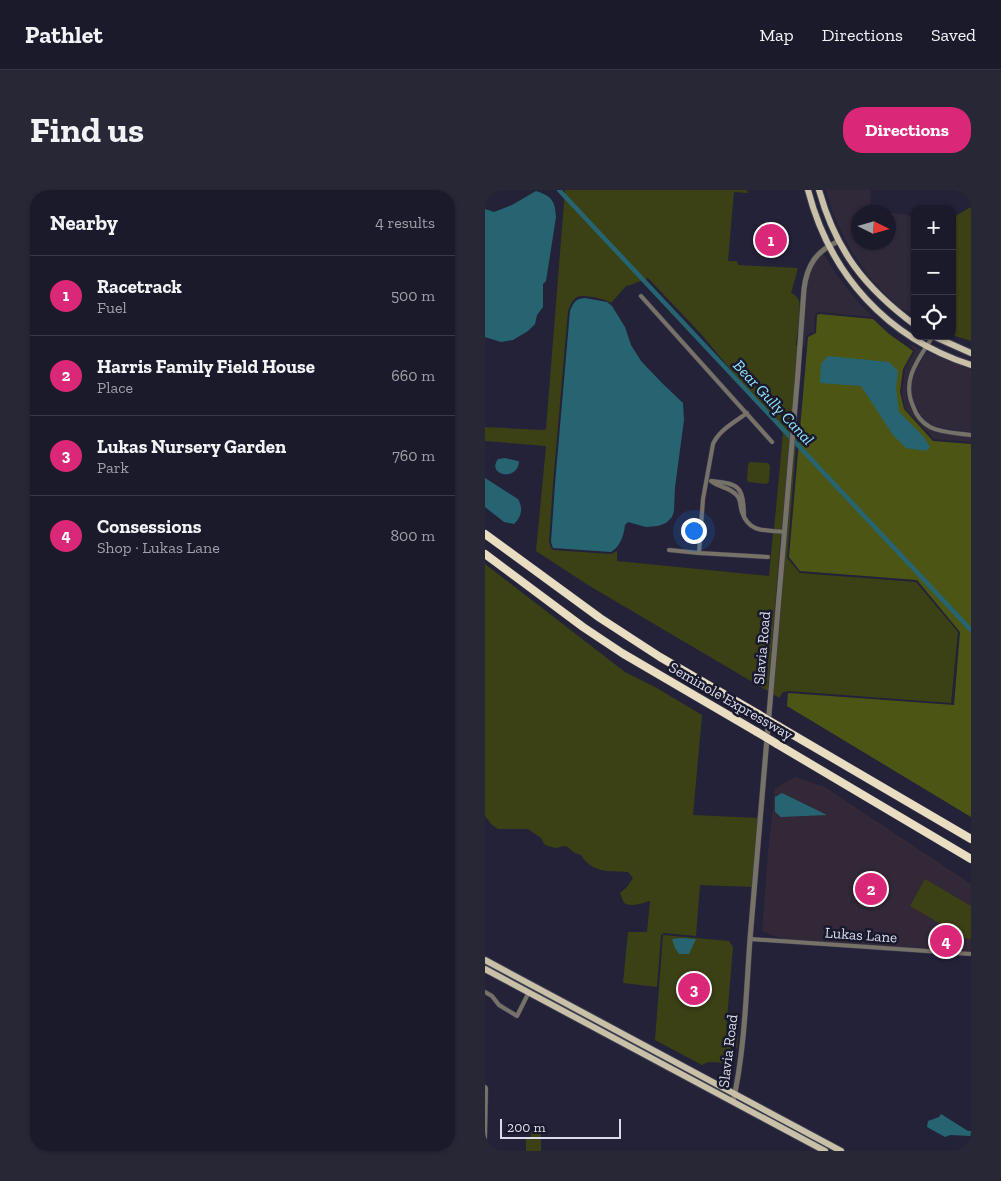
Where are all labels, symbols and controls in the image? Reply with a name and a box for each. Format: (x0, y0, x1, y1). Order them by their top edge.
text: Pathlet (25, 20, 103, 49)
text: Map (759, 24, 794, 46)
text: Directions (822, 24, 903, 46)
text: Saved (931, 24, 976, 46)
button: Directions (843, 107, 971, 153)
text: Find us (30, 109, 144, 151)
north arrow (851, 205, 896, 250)
map controls (911, 205, 956, 340)
button: + (911, 205, 956, 250)
text: Nearby (50, 210, 118, 235)
text: 4 results (375, 213, 435, 232)
pin: 1 (755, 221, 787, 259)
button: − (911, 250, 956, 295)
text: Racetrack (97, 275, 182, 298)
text: 1 (63, 286, 69, 305)
text: 500 m (391, 286, 435, 305)
button: locate (911, 295, 956, 340)
text: Fuel (97, 298, 127, 317)
text: Harris Family Field House (97, 355, 315, 378)
water label: Bear Gully Canal (729, 356, 818, 449)
text: 2 (62, 366, 70, 385)
text: 660 m (391, 366, 435, 385)
text: Place (97, 378, 133, 397)
text: Lukas Nursery Garden (97, 435, 286, 458)
text: 3 (62, 446, 70, 465)
text: 760 m (392, 446, 435, 465)
text: Park (97, 458, 129, 477)
text: Consessions (97, 515, 201, 538)
your location (681, 518, 707, 544)
text: 4 (61, 526, 71, 545)
text: 800 m (391, 526, 435, 545)
text: Shop · Lukas Lane (97, 538, 220, 557)
street label: Slavia Road (750, 610, 774, 685)
street label: Seminole Expressway (666, 658, 797, 744)
pin: 2 (855, 870, 887, 908)
pin: 4 (930, 922, 962, 960)
street label: Lukas Lane (824, 923, 898, 947)
pin: 3 (678, 970, 710, 1008)
street label: Slavia Road (715, 1013, 742, 1089)
scale bar (500, 1116, 621, 1139)
text: 200 m (507, 1119, 546, 1136)

